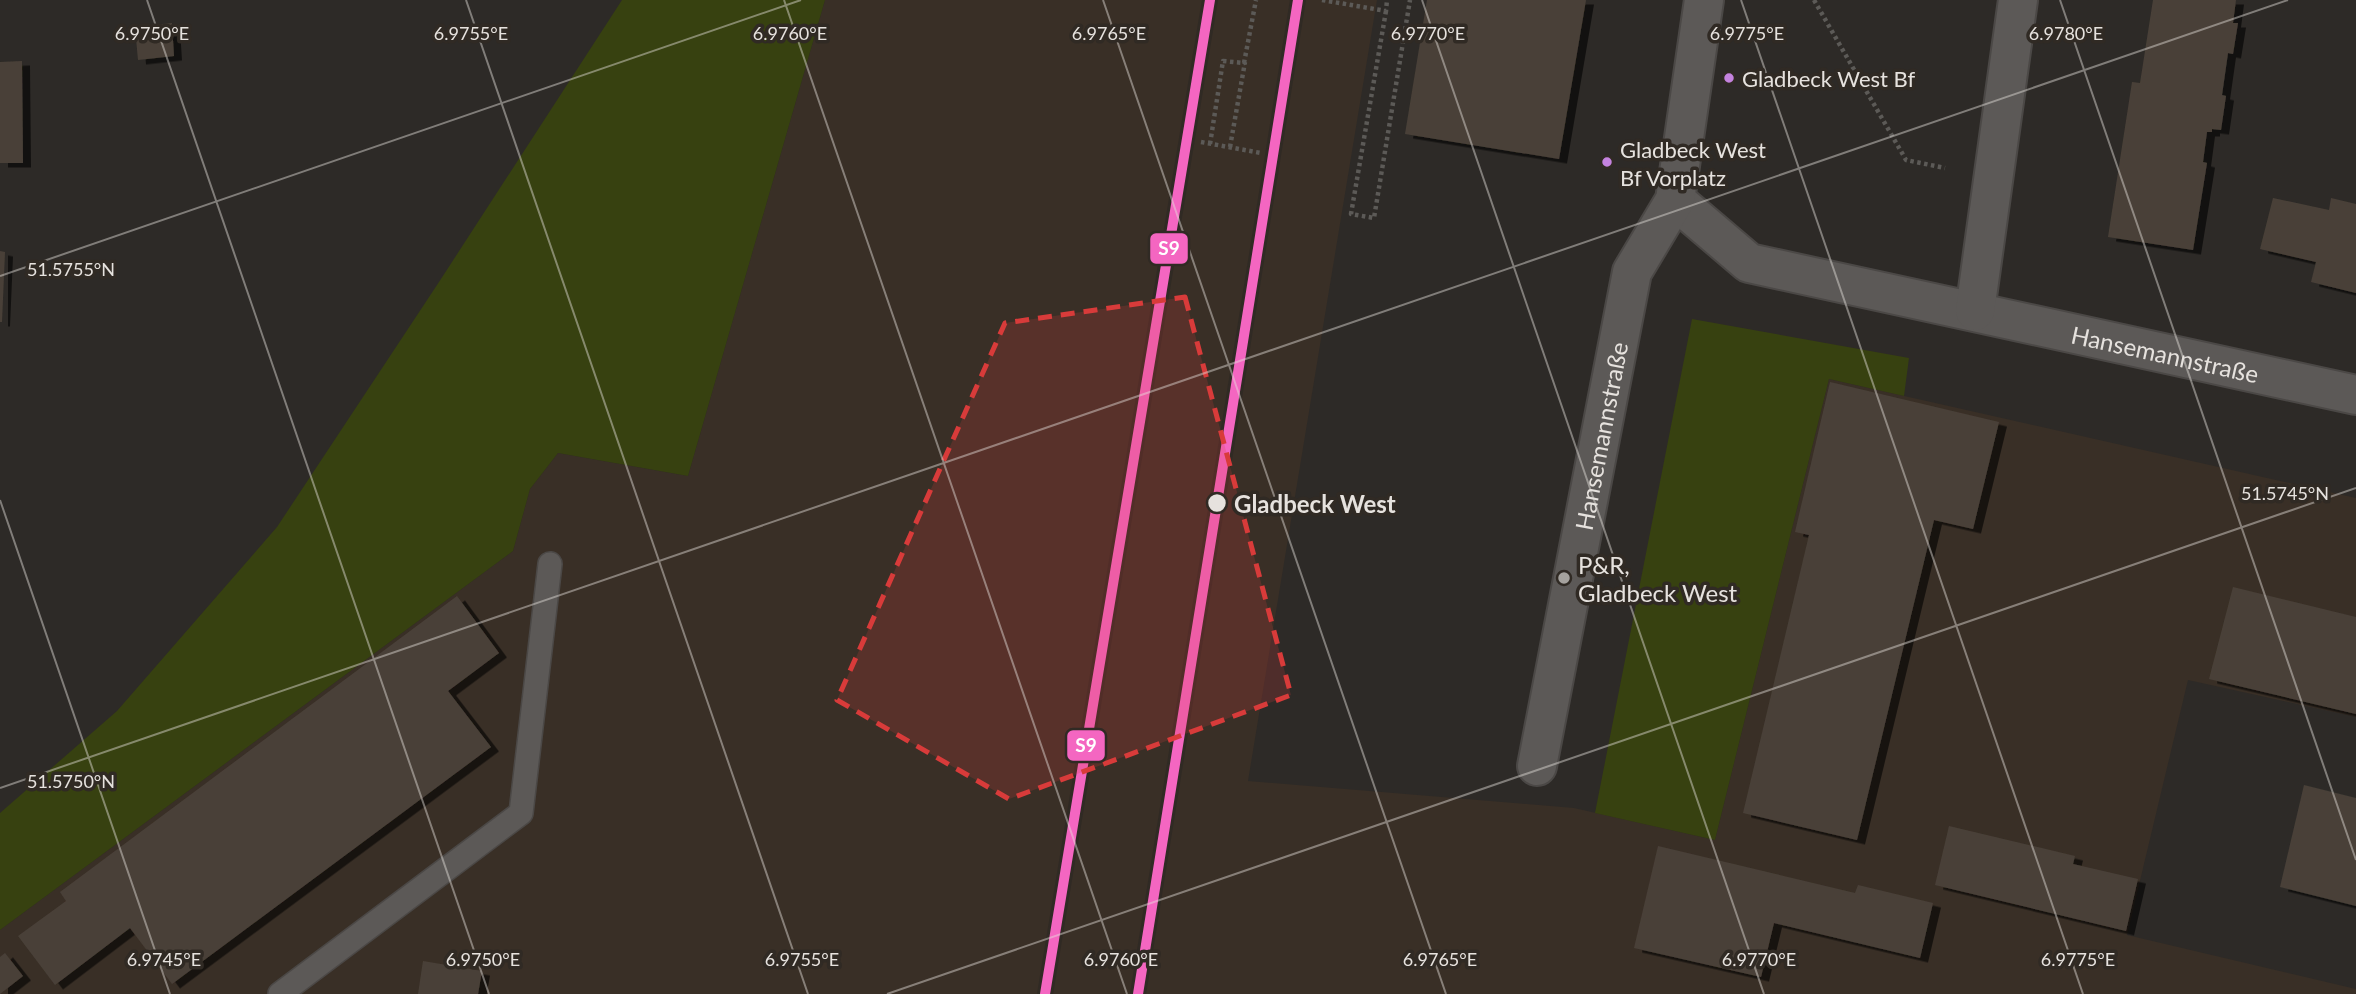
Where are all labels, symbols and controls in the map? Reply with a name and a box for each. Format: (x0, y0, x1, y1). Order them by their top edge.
text: 6.9750°E (115, 22, 189, 44)
text: 6.9755°E (434, 22, 508, 44)
text: 6.9760°E (753, 22, 827, 44)
text: 6.9765°E (1072, 22, 1146, 44)
text: 6.9770°E (1391, 22, 1465, 44)
text: 6.9775°E (1710, 22, 1784, 44)
text: 6.9780°E (2029, 22, 2103, 44)
place label: Gladbeck West Bf (1742, 65, 1915, 92)
marker: Gladbeck West Bf (1722, 71, 1736, 85)
place label: Gladbeck West Bf Vorplatz (1620, 136, 1766, 191)
marker: Gladbeck West Bf Vorplatz (1600, 155, 1614, 169)
line badge: S9 (1149, 232, 1189, 265)
text: S9 (1158, 236, 1180, 259)
text: 51.5755°N (27, 258, 115, 280)
street label: Hansemannstraße (2069, 319, 2261, 388)
street label: Hansemannstraße (1568, 340, 1633, 533)
text: 51.5745°N (2241, 482, 2329, 504)
place label: Gladbeck West (1234, 489, 1396, 518)
marker: Gladbeck West (1206, 492, 1228, 514)
place label: P&R, Gladbeck West (1578, 550, 1738, 607)
marker: P&R, Gladbeck West (1556, 570, 1572, 586)
line badge: S9 (1066, 729, 1106, 762)
text: S9 (1075, 733, 1097, 756)
text: 51.5750°N (27, 770, 115, 792)
text: 6.9745°E (127, 948, 201, 970)
text: 6.9750°E (446, 948, 520, 970)
text: 6.9755°E (765, 948, 839, 970)
text: 6.9760°E (1084, 948, 1158, 970)
text: 6.9765°E (1403, 948, 1477, 970)
text: 6.9770°E (1722, 948, 1796, 970)
text: 6.9775°E (2041, 948, 2115, 970)

